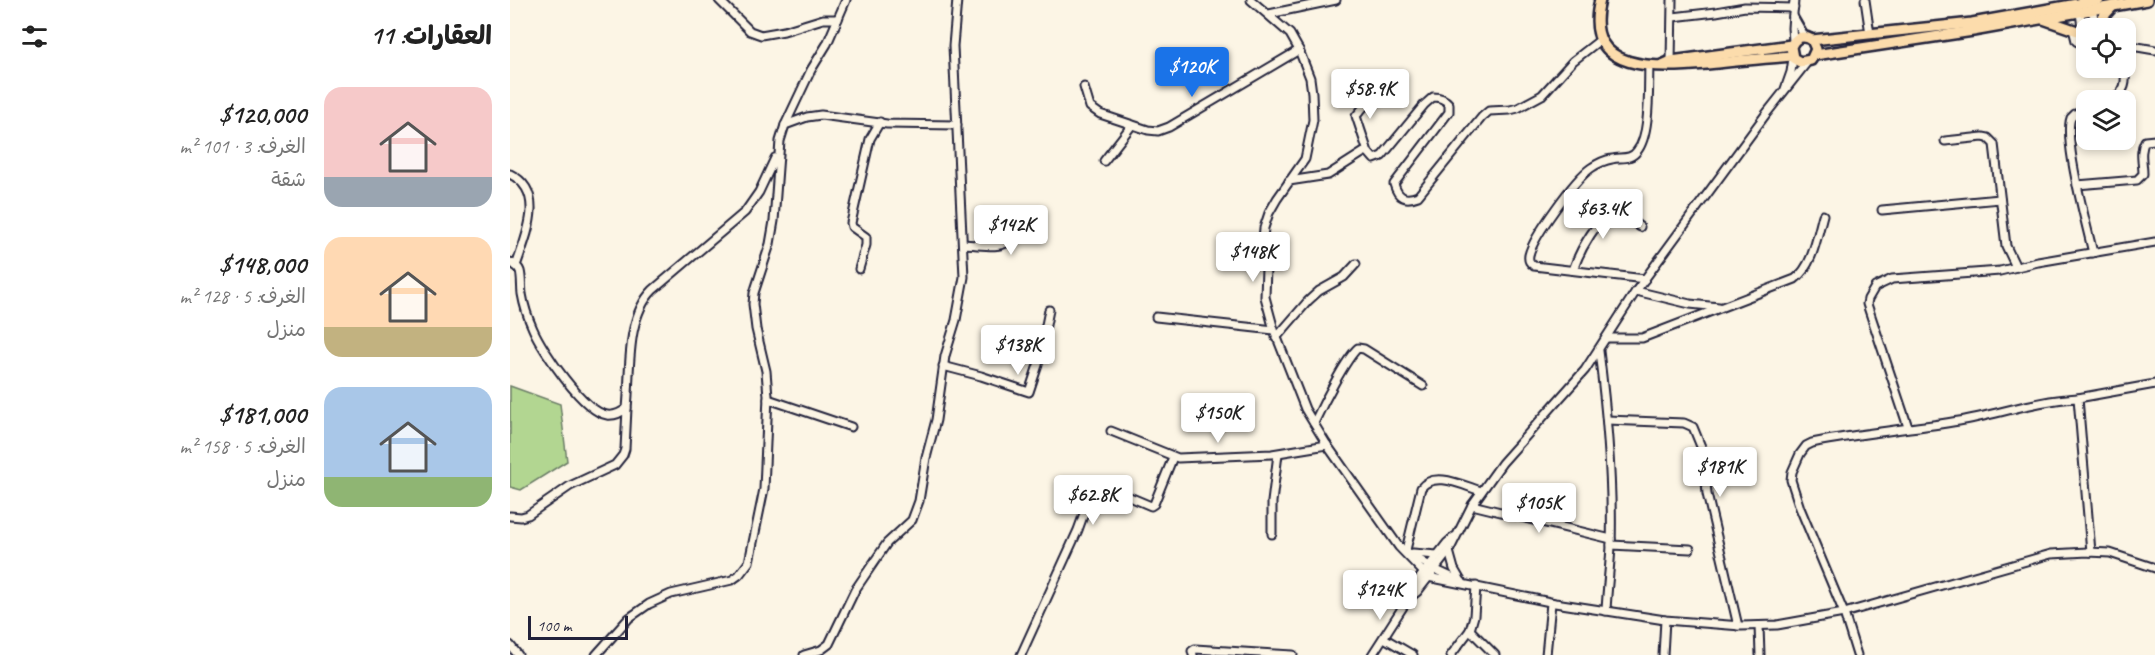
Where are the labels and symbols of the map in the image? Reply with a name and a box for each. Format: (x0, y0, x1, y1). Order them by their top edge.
pin: $120K (1150, 47, 1234, 98)
pin: $58.9K (1321, 69, 1419, 120)
pin: $63.4K (1554, 189, 1652, 240)
pin: $142K (969, 205, 1053, 256)
pin: $148K (1211, 232, 1295, 283)
pin: $138K (976, 325, 1060, 376)
pin: $150K (1176, 393, 1260, 444)
pin: $181K (1678, 447, 1762, 498)
pin: $62.8K (1044, 475, 1142, 526)
pin: $105K (1497, 483, 1581, 534)
pin: $124K (1338, 570, 1422, 621)
scale bar (528, 613, 628, 640)

